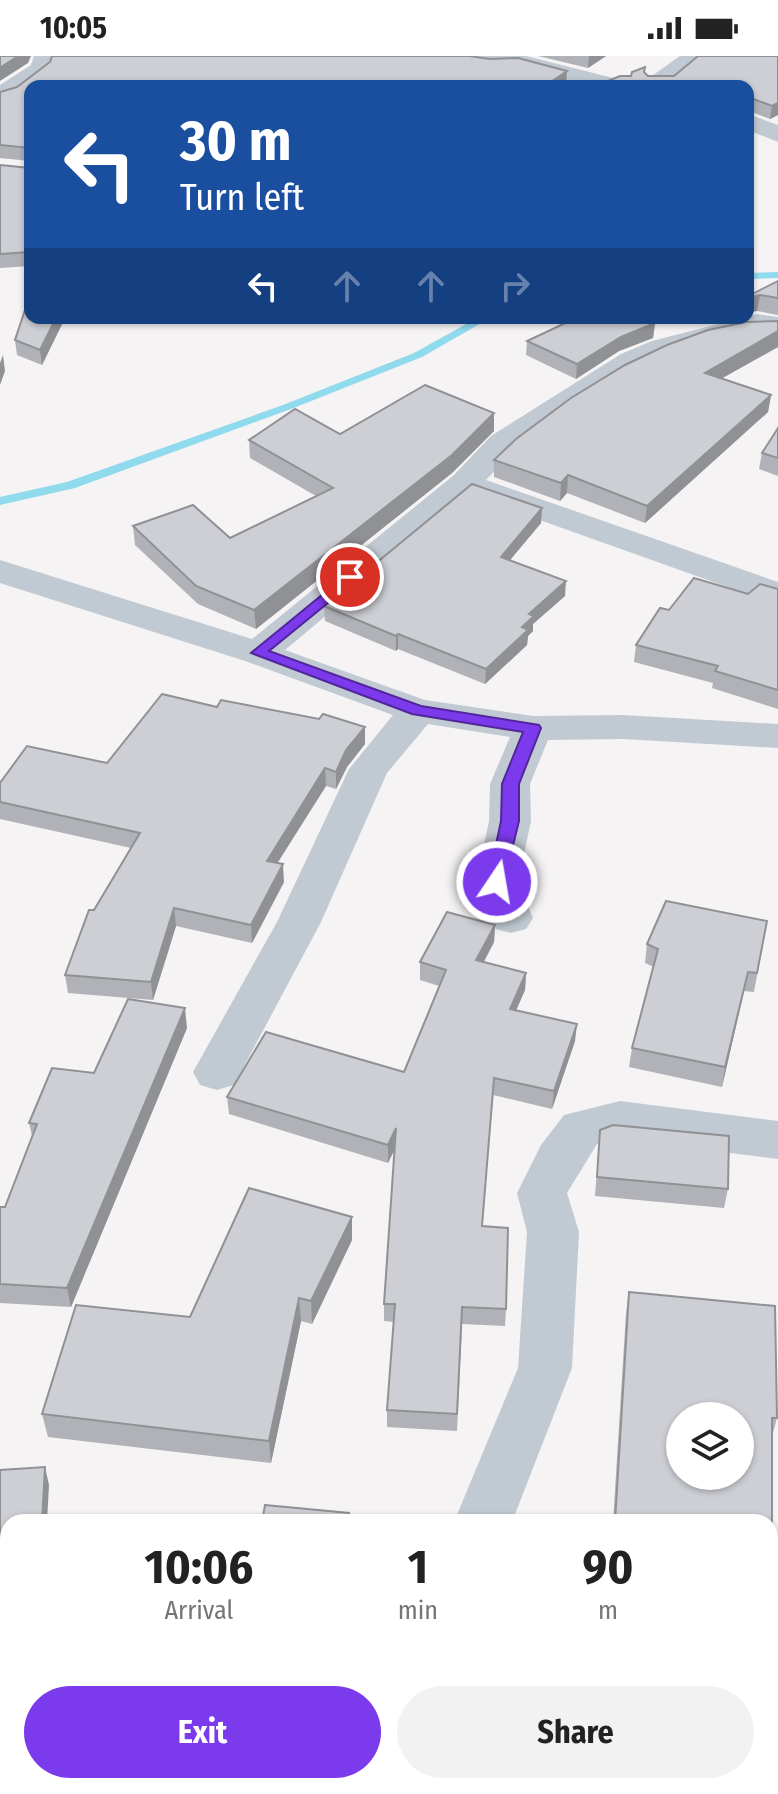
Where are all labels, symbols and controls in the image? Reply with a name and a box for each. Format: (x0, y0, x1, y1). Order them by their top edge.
text: 10:05 (40, 10, 107, 46)
text: 30 m (180, 108, 291, 175)
icon: left (48, 112, 152, 216)
text: Turn left (180, 176, 304, 220)
icon: left (241, 264, 285, 308)
icon: ahead (325, 264, 369, 308)
icon: ahead (409, 264, 453, 308)
icon: right (493, 264, 537, 308)
pin (316, 543, 384, 611)
icon: arrive (328, 555, 372, 599)
position arrow (455, 840, 539, 924)
map controls (666, 1402, 754, 1490)
button: layers (666, 1402, 754, 1490)
text: 10:06 (144, 1538, 253, 1596)
text: 1 (408, 1538, 428, 1596)
text: 90 (582, 1538, 634, 1596)
text: Arrival (164, 1595, 233, 1626)
text: min (398, 1595, 438, 1626)
text: m (598, 1595, 618, 1626)
button: Exit (24, 1686, 381, 1778)
button: Share (397, 1686, 754, 1778)

